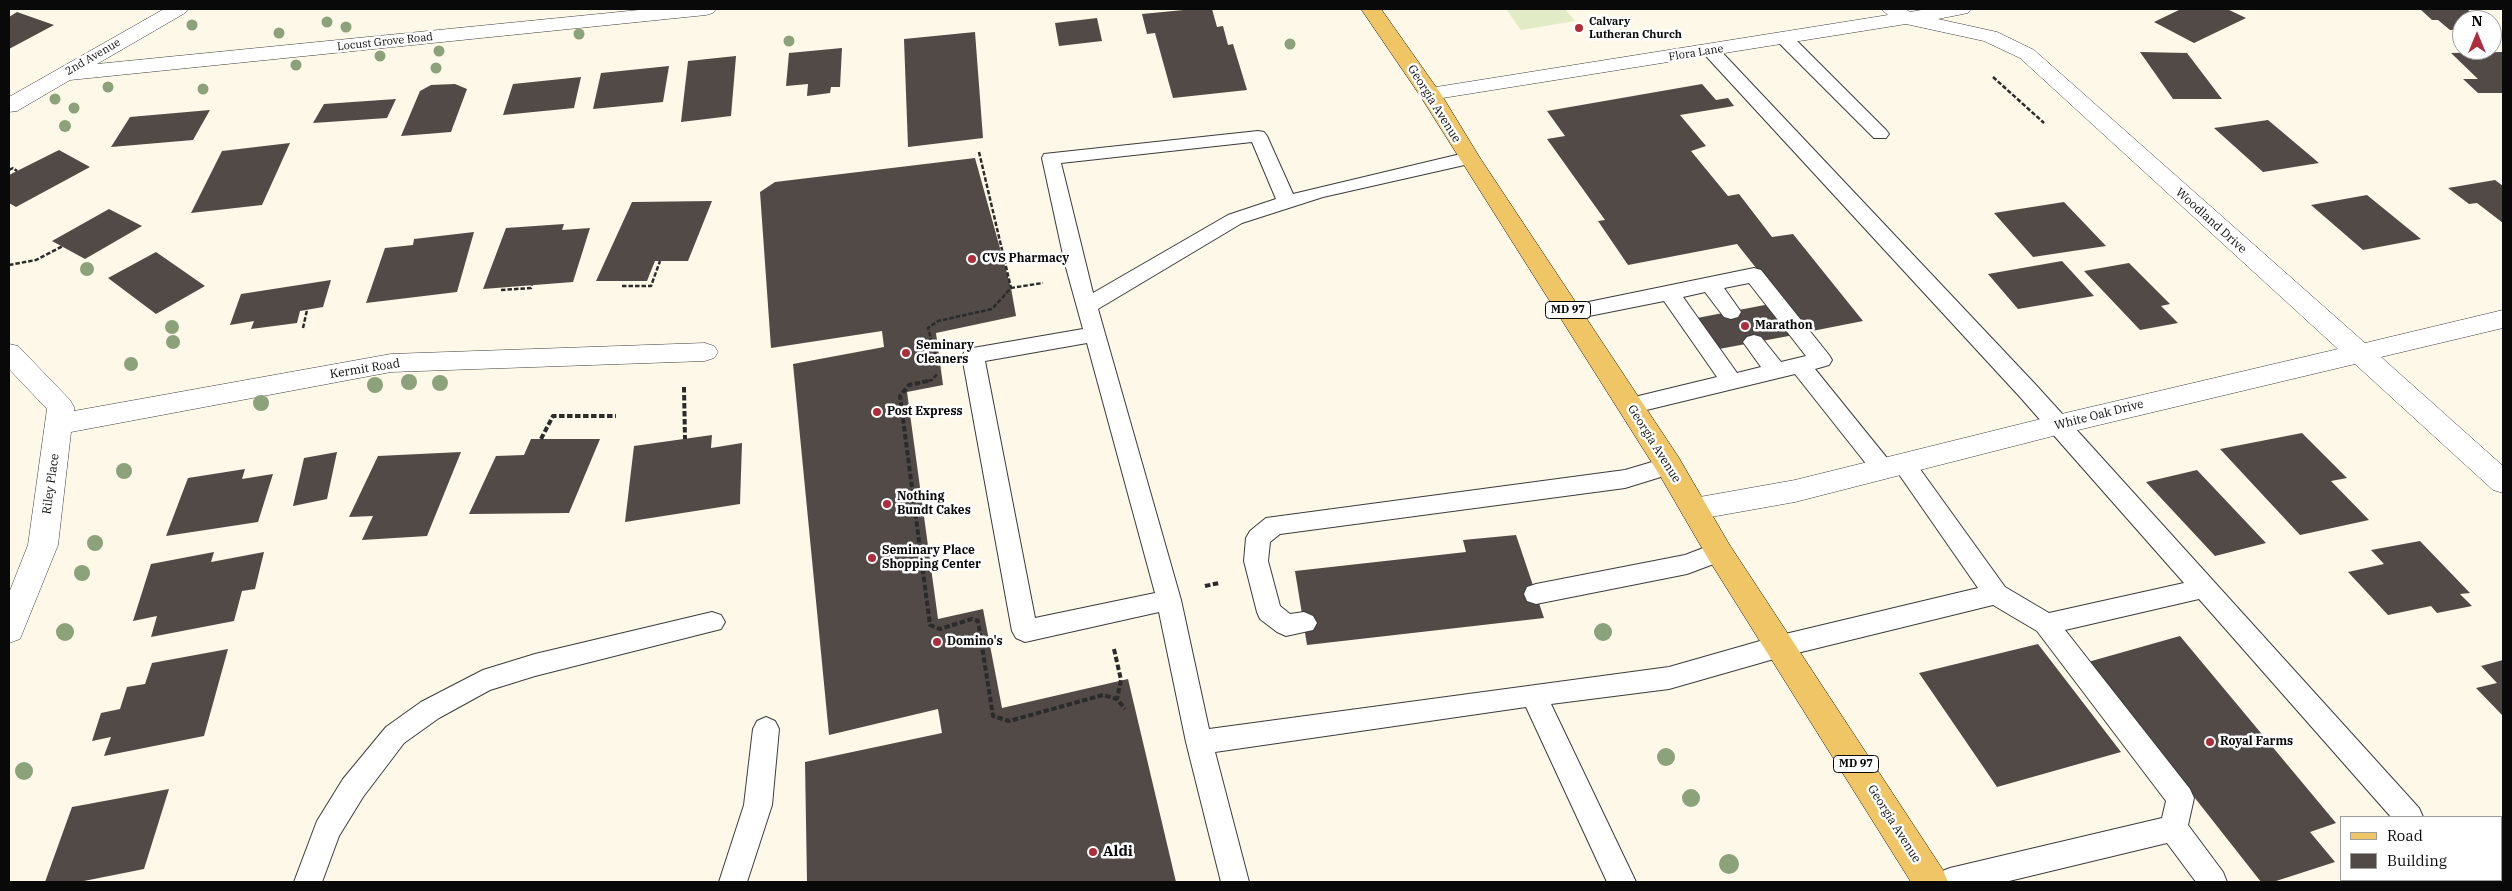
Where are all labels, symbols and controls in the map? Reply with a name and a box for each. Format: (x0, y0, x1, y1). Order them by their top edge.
north arrow (2452, 10, 2502, 60)
text: N (2471, 12, 2483, 30)
place label: Calvary Lutheran Church (1589, 15, 1682, 41)
marker: Calvary Lutheran Church (1573, 22, 1585, 34)
street label: Locust Grove Road (336, 30, 434, 54)
street label: 2nd Avenue (63, 36, 123, 78)
street label: Flora Lane (1668, 42, 1724, 64)
street label: Georgia Avenue (1404, 62, 1464, 146)
street label: Woodland Drive (2173, 185, 2249, 257)
place label: CVS Pharmacy (982, 252, 1069, 266)
marker: CVS Pharmacy (966, 253, 978, 265)
road number: MD 97 (1546, 302, 1590, 318)
place label: Marathon (1755, 319, 1813, 333)
marker: Marathon (1739, 320, 1751, 332)
place label: Seminary Cleaners (916, 339, 974, 367)
marker: Seminary Cleaners (900, 347, 912, 359)
street label: Kermit Road (329, 356, 401, 382)
street label: White Oak Drive (2053, 397, 2145, 433)
street label: Georgia Avenue (1624, 402, 1684, 486)
place label: Post Express (887, 405, 963, 419)
marker: Post Express (871, 406, 883, 418)
street label: Riley Place (40, 453, 62, 515)
place label: Nothing Bundt Cakes (897, 490, 971, 518)
marker: Nothing Bundt Cakes (881, 498, 893, 510)
place label: Seminary Place Shopping Center (882, 544, 981, 572)
marker: Seminary Place Shopping Center (866, 552, 878, 564)
place label: Domino's (947, 635, 1003, 649)
marker: Domino's (931, 636, 943, 648)
place label: Royal Farms (2220, 735, 2293, 749)
marker: Royal Farms (2204, 736, 2216, 748)
road number: MD 97 (1834, 756, 1878, 772)
street label: Georgia Avenue (1864, 782, 1924, 866)
legend (2340, 816, 2502, 881)
text: Road (2387, 826, 2423, 845)
place label: Aldi (1103, 843, 1133, 861)
marker: Aldi (1087, 846, 1099, 858)
text: Building (2387, 851, 2447, 870)

